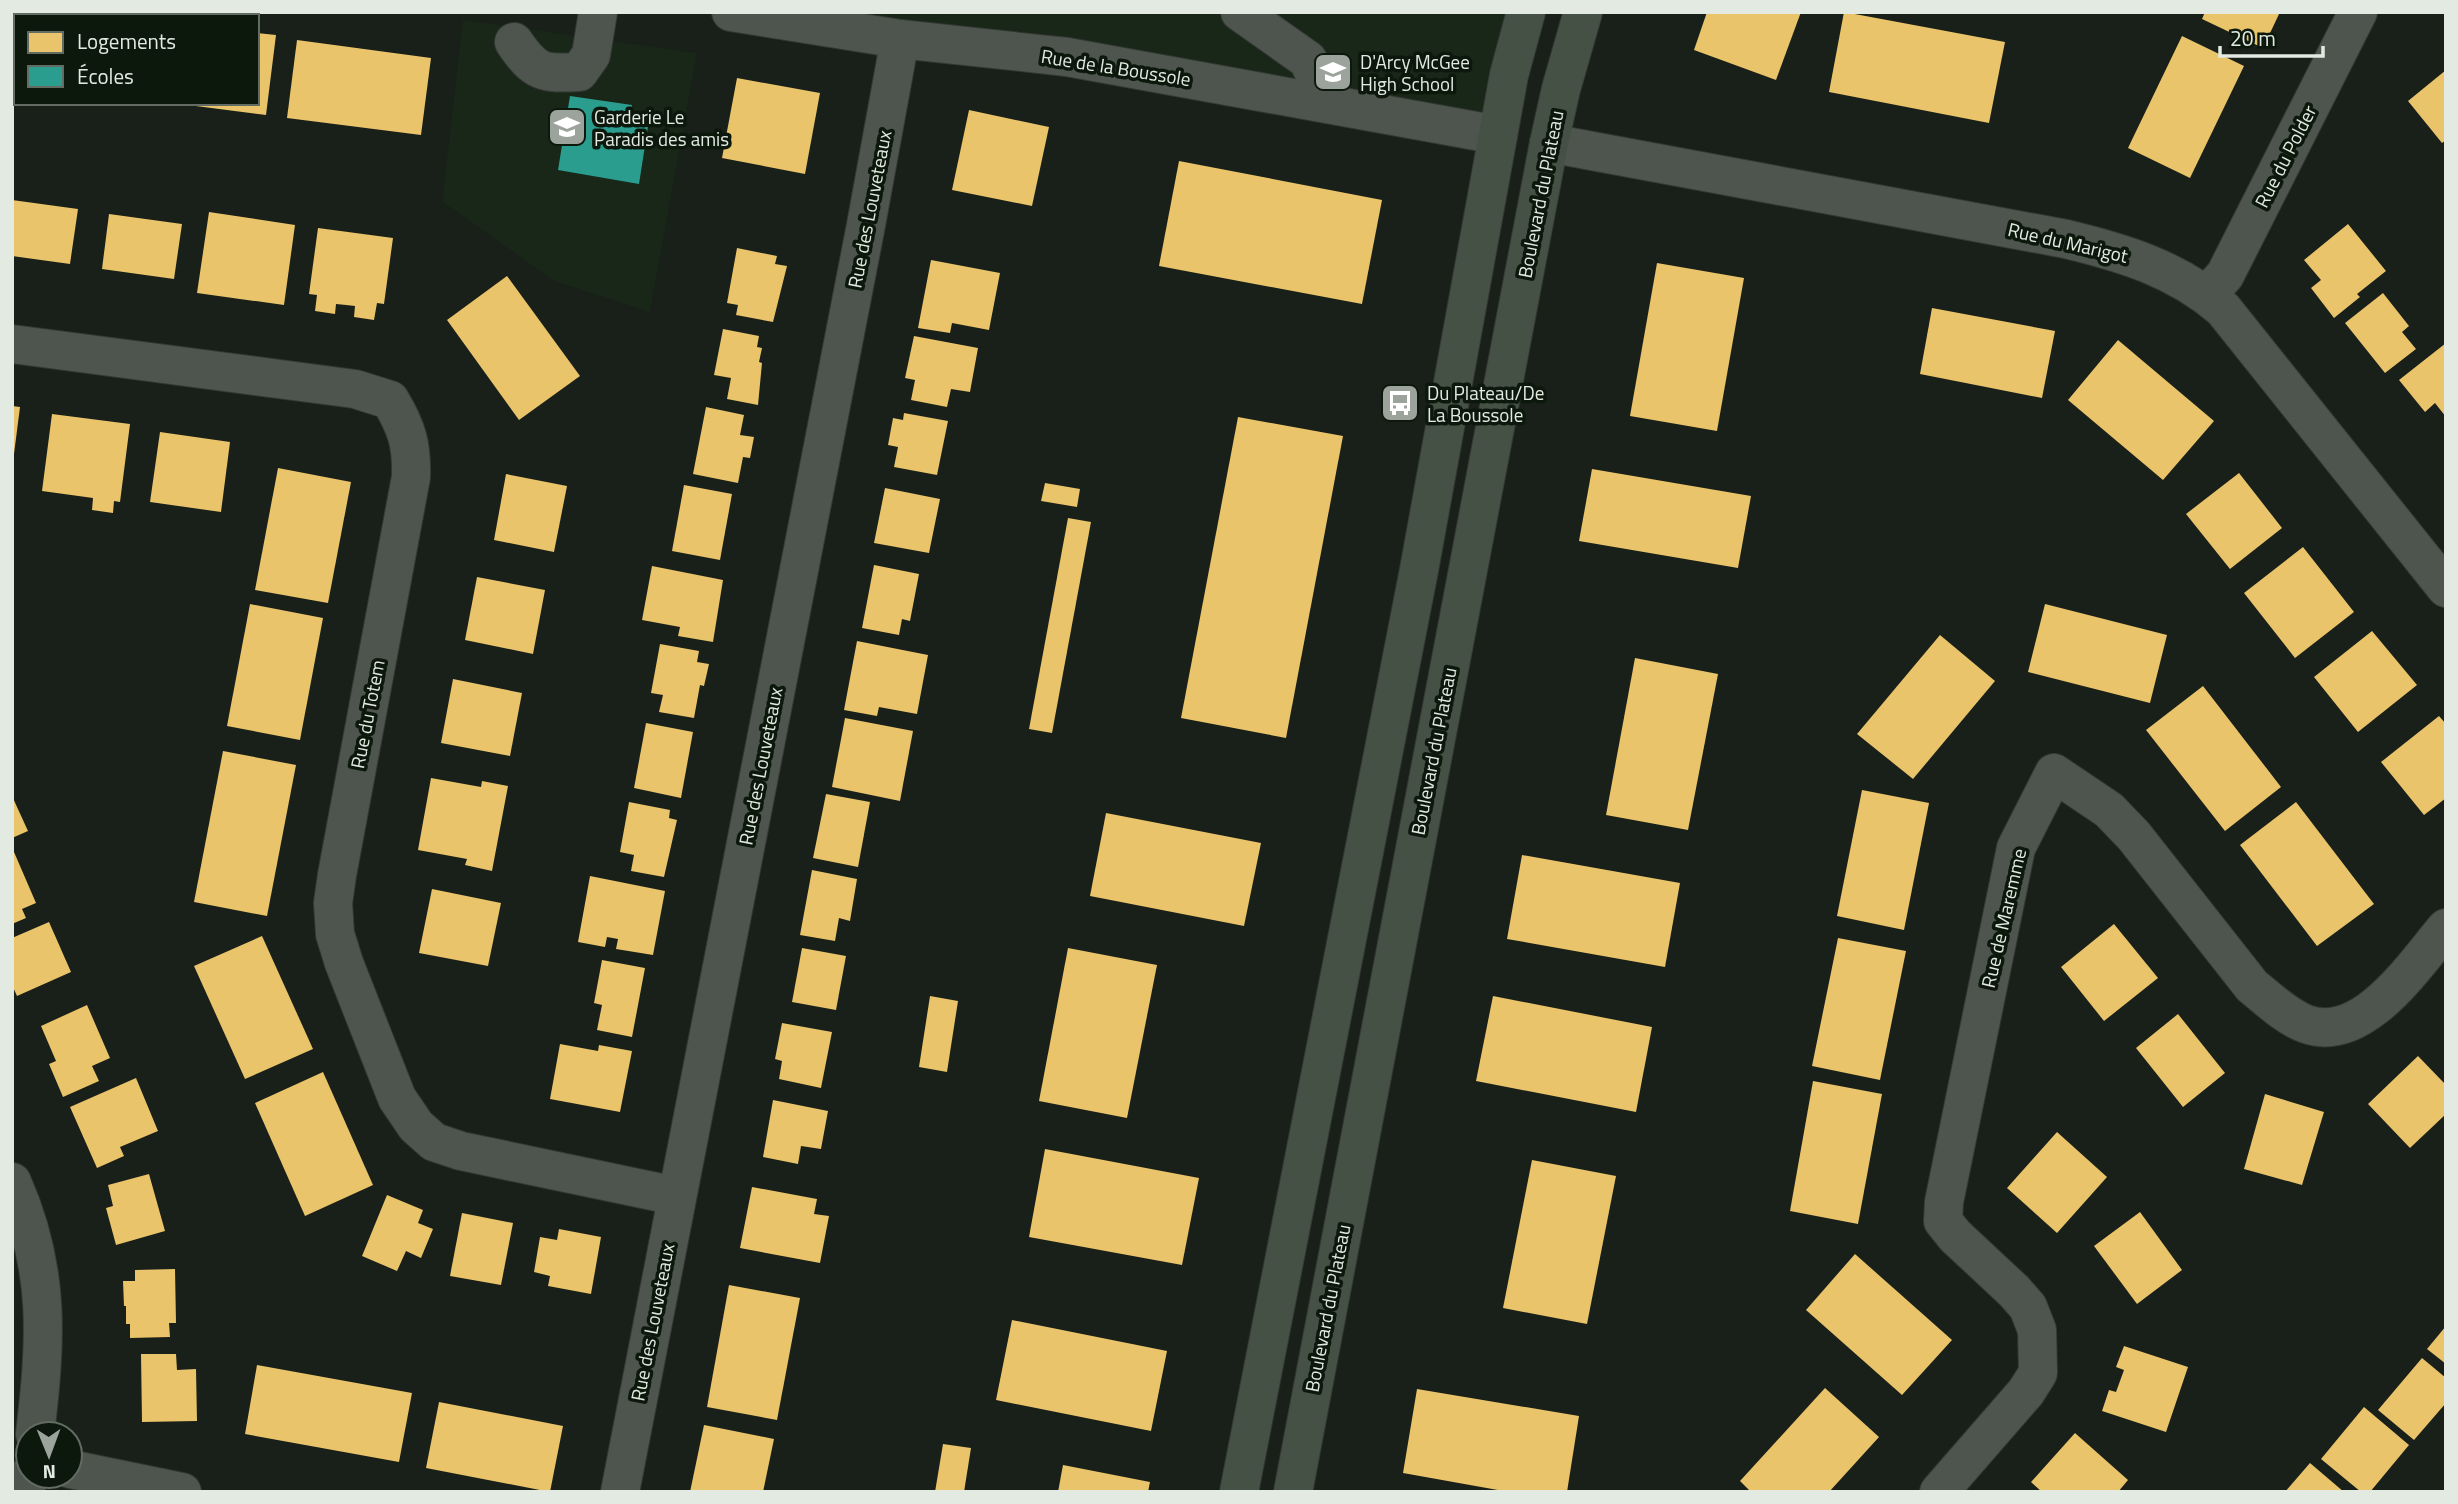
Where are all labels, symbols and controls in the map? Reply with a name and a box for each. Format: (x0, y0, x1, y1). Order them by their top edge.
legend (14, 14, 259, 105)
scale bar (2220, 14, 2323, 58)
text: 20 m (2230, 22, 2276, 54)
text: Logements (77, 25, 176, 57)
street label: Rue de la Boussole (1039, 41, 1193, 93)
place label: D'Arcy McGee High School (1360, 47, 1470, 98)
school or university icon: D'Arcy McGee High School (1312, 51, 1354, 93)
text: Écoles (77, 60, 134, 92)
street label: Rue du Polder (2247, 99, 2323, 212)
place label: Garderie Le Paradis des amis (594, 102, 729, 153)
school or university icon: Garderie Le Paradis des amis (546, 106, 588, 148)
street label: Boulevard du Plateau (1510, 108, 1570, 280)
street label: Rue des Louveteaux (839, 127, 899, 290)
street label: Rue du Marigot (2005, 214, 2131, 270)
place label: Du Plateau/De La Boussole (1427, 378, 1544, 429)
bus stop icon: Du Plateau/De La Boussole (1379, 382, 1421, 424)
street label: Rue du Totem (342, 657, 392, 771)
street label: Boulevard du Plateau (1403, 665, 1463, 837)
street label: Rue des Louveteaux (730, 684, 790, 847)
street label: Rue de Maremme (1973, 845, 2033, 991)
street label: Boulevard du Plateau (1297, 1222, 1357, 1394)
street label: Rue des Louveteaux (622, 1240, 682, 1403)
north arrow (14, 1420, 84, 1490)
text: N (42, 1458, 56, 1487)

